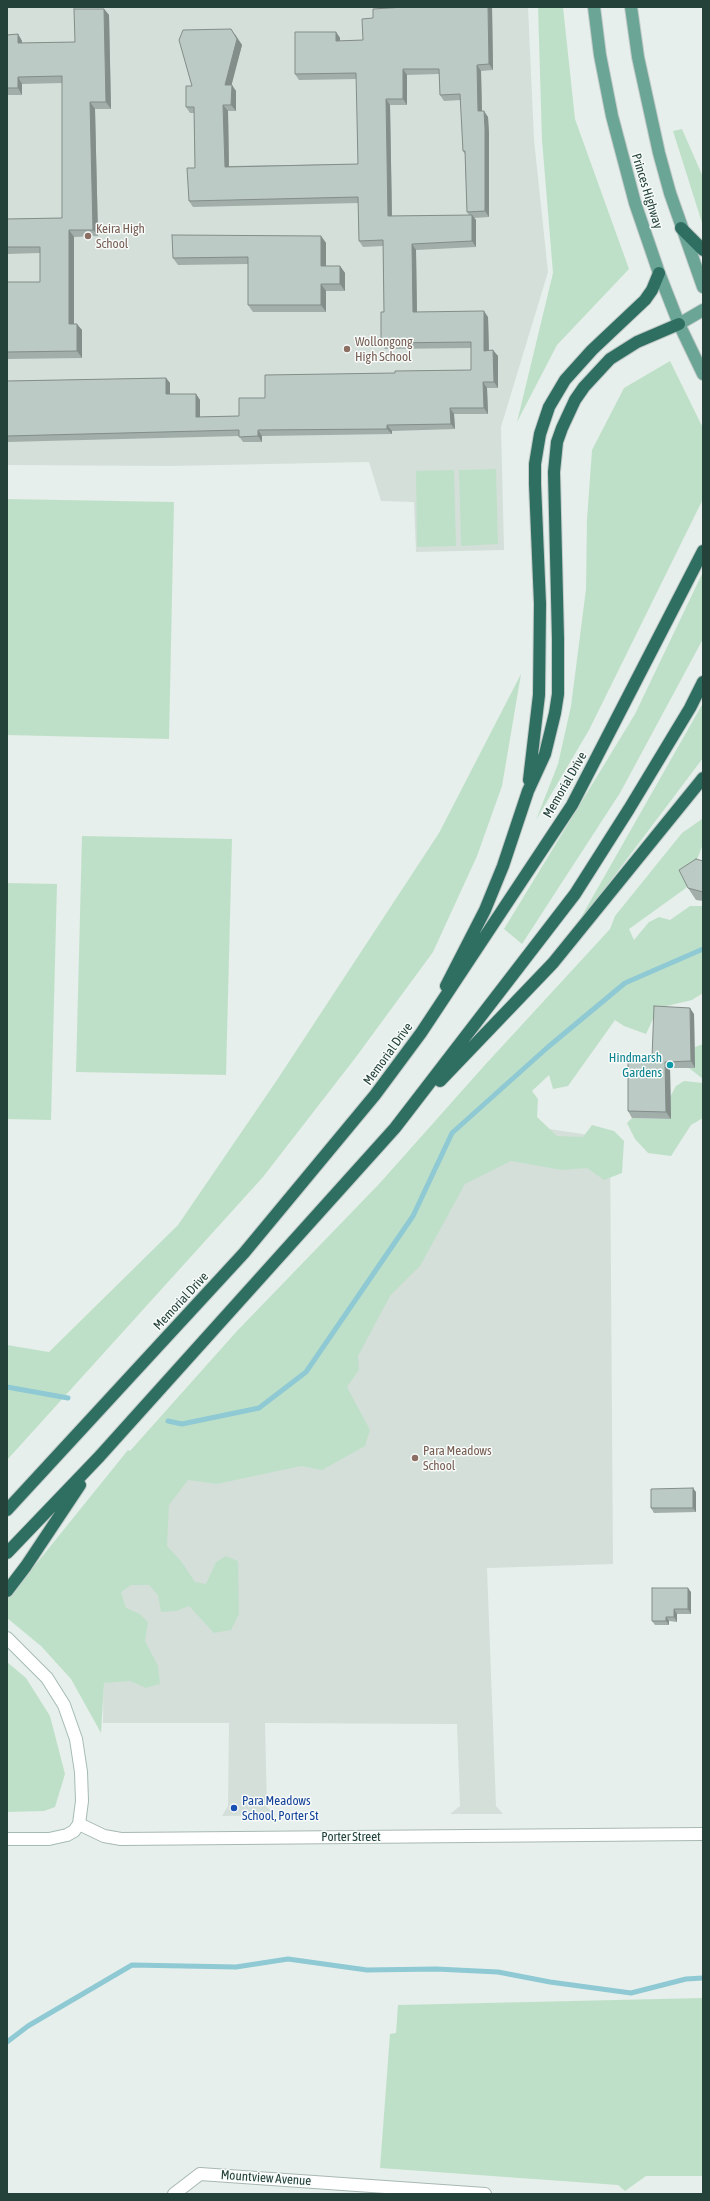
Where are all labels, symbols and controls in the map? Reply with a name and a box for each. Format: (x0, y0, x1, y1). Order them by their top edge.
street label: Princes Highway (628, 151, 666, 231)
place label: Keira High School (96, 221, 145, 252)
marker: Keira High School (83, 231, 93, 241)
place label: Wollongong High School (355, 334, 413, 365)
marker: Wollongong High School (342, 344, 352, 354)
street label: Memorial Drive (540, 749, 590, 821)
street label: Memorial Drive (360, 1020, 416, 1088)
place label: Hindmarsh Gardens (609, 1050, 662, 1081)
marker: Hindmarsh Gardens (665, 1060, 675, 1070)
street label: Memorial Drive (150, 1269, 212, 1333)
place label: Para Meadows School (423, 1443, 492, 1474)
marker: Para Meadows School (410, 1453, 420, 1463)
place label: Para Meadows School, Porter St (242, 1793, 319, 1824)
marker: Para Meadows School, Porter St (229, 1803, 239, 1813)
street label: Porter Street (321, 1829, 381, 1845)
street label: Mountview Avenue (220, 2167, 312, 2189)

